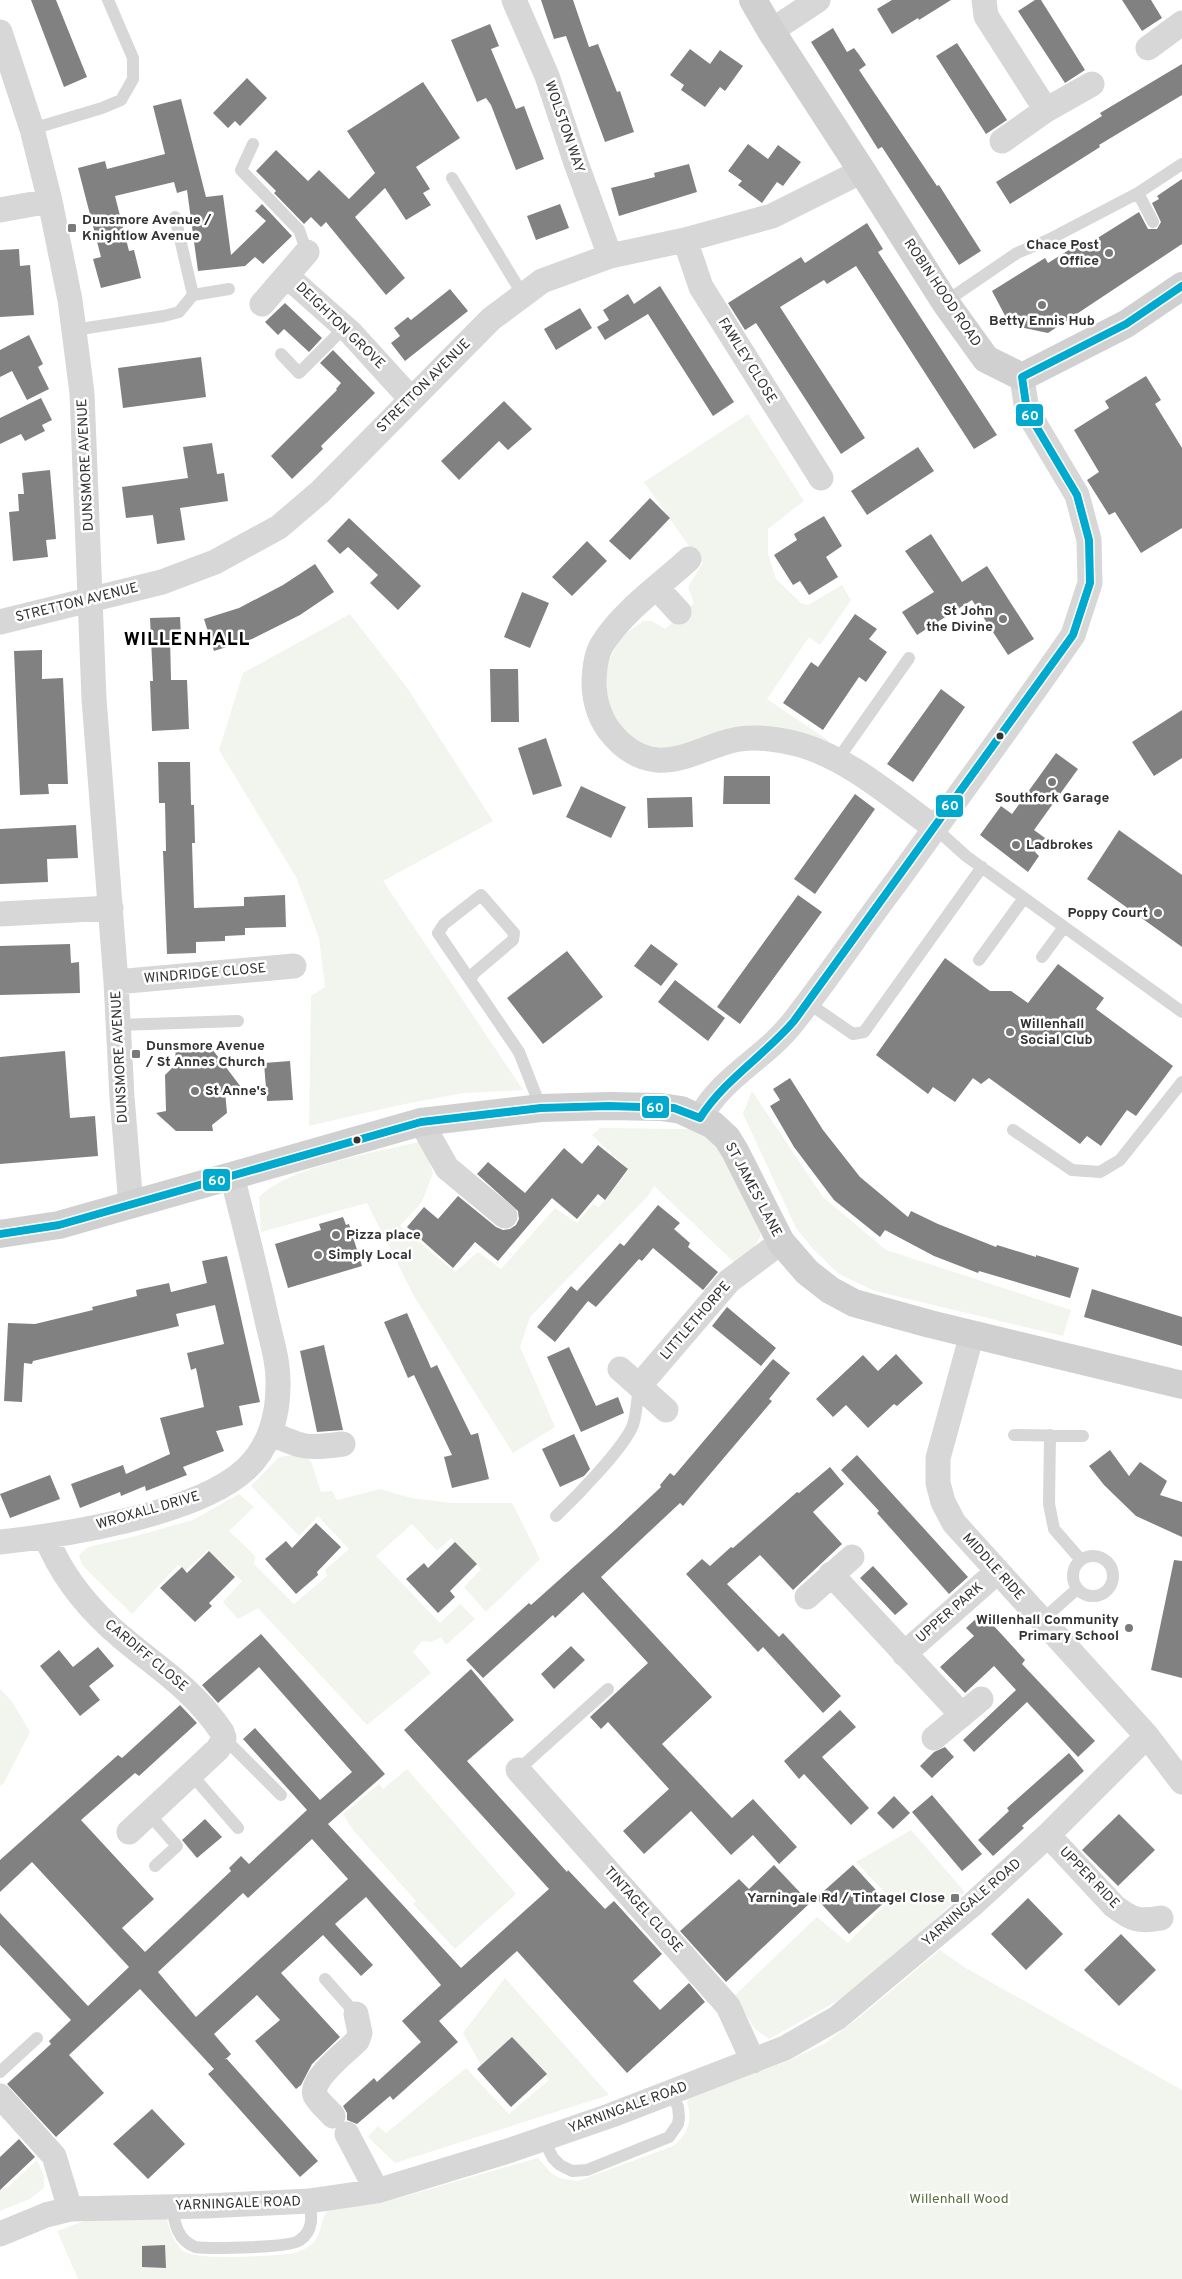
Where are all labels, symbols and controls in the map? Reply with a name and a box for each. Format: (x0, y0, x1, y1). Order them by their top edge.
street label: WOLSTON WAY (540, 79, 588, 175)
place label: Dunsmore Avenue / Knightlow Avenue (82, 212, 212, 245)
marker: Dunsmore Avenue / Knightlow Avenue (66, 222, 78, 234)
street label: ROBIN HOOD ROAD (900, 236, 984, 350)
place label: Chace Post Office (1026, 237, 1099, 270)
marker: Chace Post Office (1103, 247, 1115, 259)
street label: DEIGHTON GROVE (292, 279, 388, 373)
marker: Betty Ennis Hub (1036, 299, 1048, 311)
place label: Betty Ennis Hub (989, 313, 1095, 330)
street label: FAWLEY CLOSE (714, 315, 780, 407)
street label: STRETTON AVENUE (373, 335, 475, 437)
street label: DUNSMORE AVENUE (74, 398, 98, 532)
line badge: 60 (1015, 403, 1044, 427)
text: 60 (1021, 408, 1039, 425)
street label: STRETTON AVENUE (14, 580, 140, 626)
place label: St John the Divine (926, 603, 993, 636)
marker: St John the Divine (997, 613, 1009, 625)
district label: WILLENHALL (124, 628, 250, 652)
unlabelled marker (995, 731, 1005, 741)
marker: Southfork Garage (1046, 776, 1058, 788)
place label: Southfork Garage (995, 790, 1109, 807)
line badge: 60 (935, 794, 964, 818)
text: 60 (941, 798, 959, 815)
place label: Ladbrokes (1026, 837, 1093, 854)
marker: Ladbrokes (1010, 839, 1022, 851)
place label: Poppy Court (1068, 905, 1148, 922)
marker: Poppy Court (1152, 907, 1164, 919)
street label: WINDRIDGE CLOSE (143, 960, 267, 988)
street label: DUNSMORE AVENUE (108, 990, 132, 1124)
place label: Willenhall Social Club (1020, 1016, 1093, 1049)
marker: Willenhall Social Club (1004, 1026, 1016, 1038)
place label: Dunsmore Avenue / St Annes Church (145, 1038, 265, 1071)
marker: Dunsmore Avenue / St Annes Church (130, 1048, 142, 1060)
place label: St Anne's (205, 1083, 267, 1100)
marker: St Anne's (189, 1085, 201, 1097)
line badge: 60 (641, 1095, 670, 1119)
text: 60 (646, 1100, 664, 1117)
unlabelled marker (352, 1135, 362, 1145)
street label: ST JAMES' LANE (721, 1140, 785, 1240)
line badge: 60 (202, 1168, 231, 1192)
text: 60 (208, 1173, 226, 1190)
place label: Pizza place (346, 1227, 421, 1244)
marker: Pizza place (330, 1229, 342, 1241)
place label: Simply Local (328, 1247, 412, 1264)
marker: Simply Local (312, 1249, 324, 1261)
street label: LITTLETHORPE (657, 1278, 735, 1364)
street label: WROXALL DRIVE (94, 1488, 202, 1534)
street label: MIDDLE RIDE (958, 1530, 1028, 1604)
street label: UPPER PARK (913, 1579, 987, 1647)
place label: Willenhall Community Primary School (976, 1612, 1119, 1645)
street label: CARDIFF CLOSE (101, 1616, 191, 1696)
marker: Willenhall Community Primary School (1123, 1622, 1135, 1634)
street label: UPPER RIDE (1055, 1844, 1123, 1912)
street label: YARNINGALE ROAD (919, 1855, 1025, 1951)
street label: TINTAGEL CLOSE (600, 1864, 686, 1956)
place label: Yarningale Rd / Tintagel Close (747, 1890, 945, 1907)
marker: Yarningale Rd / Tintagel Close (949, 1892, 961, 1904)
street label: YARNINGALE ROAD (566, 2079, 690, 2137)
park label: Willenhall Wood (909, 2191, 1009, 2208)
street label: YARNINGALE ROAD (175, 2193, 301, 2215)

